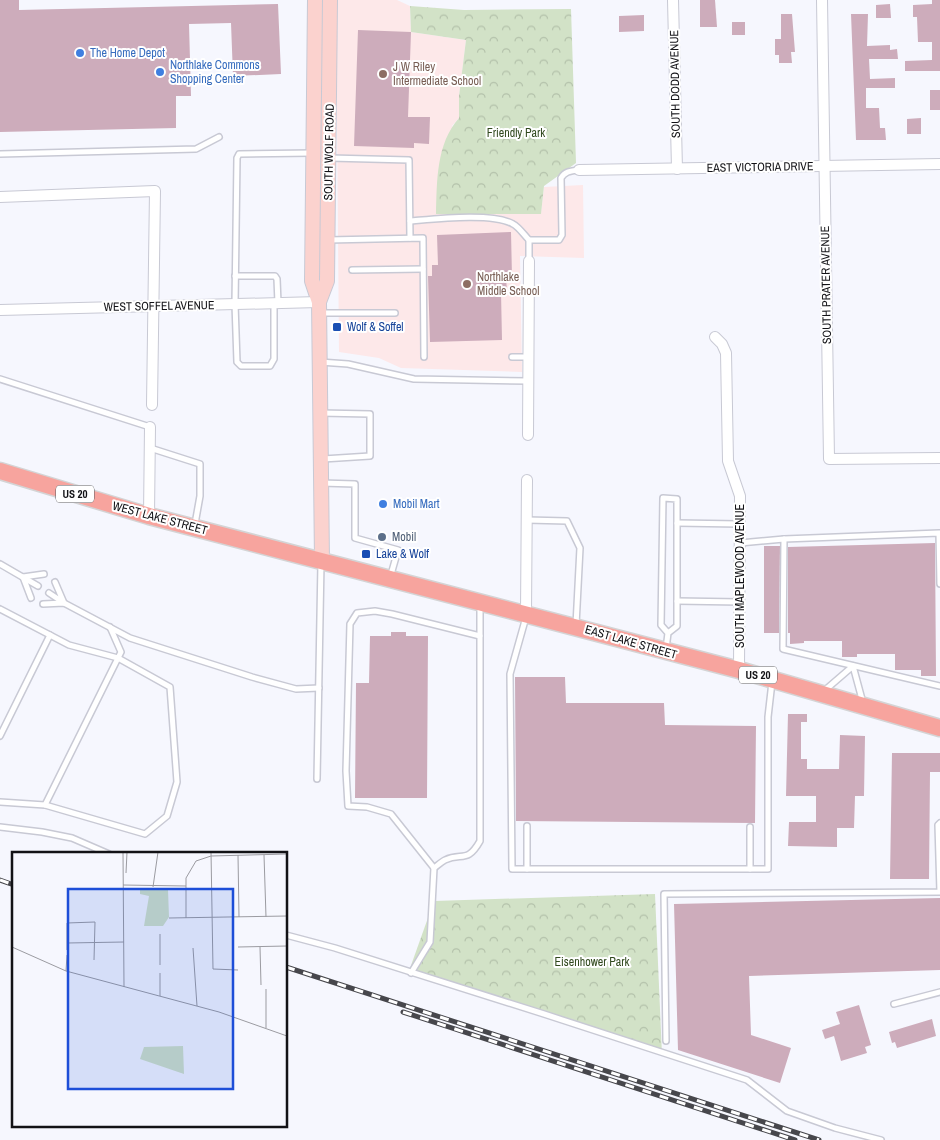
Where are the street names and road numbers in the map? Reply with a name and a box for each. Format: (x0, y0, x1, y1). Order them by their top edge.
street label: SOUTH DODD AVENUE (666, 30, 684, 138)
street label: SOUTH WOLF ROAD (320, 103, 338, 201)
street label: EAST VICTORIA DRIVE (706, 158, 814, 176)
street label: SOUTH PRATER AVENUE (817, 226, 835, 344)
street label: WEST SOFFEL AVENUE (103, 297, 215, 315)
road number: US 20 (56, 486, 94, 502)
street label: WEST LAKE STREET (111, 498, 209, 538)
street label: SOUTH MAPLEWOOD AVENUE (732, 504, 748, 648)
street label: EAST LAKE STREET (583, 621, 679, 663)
road number: US 20 (739, 666, 777, 684)

